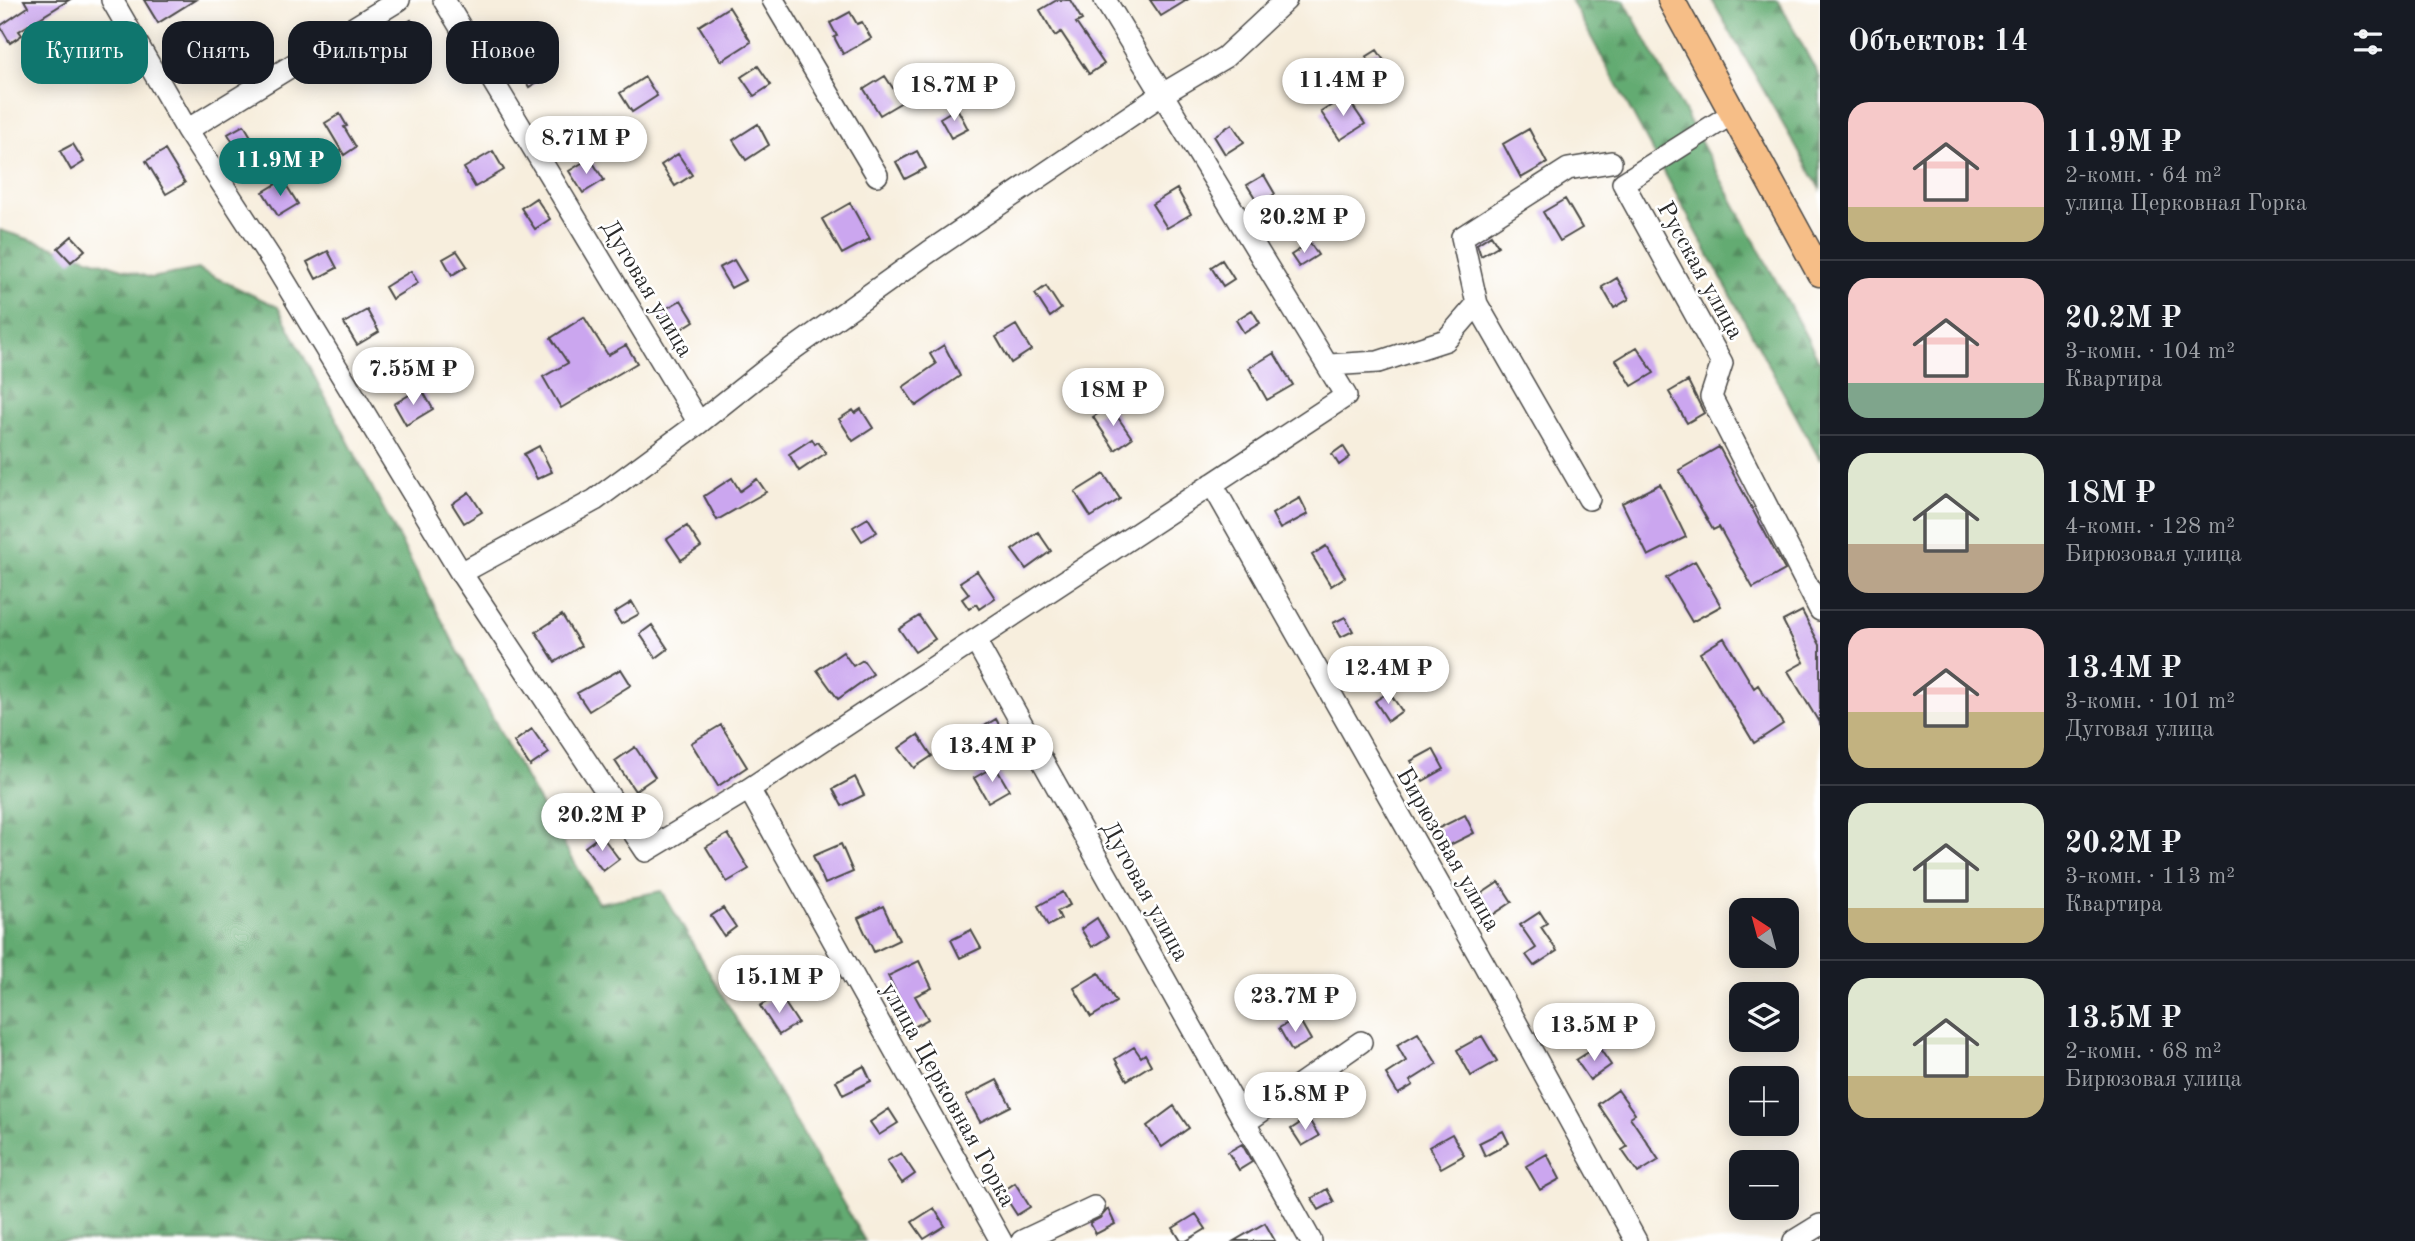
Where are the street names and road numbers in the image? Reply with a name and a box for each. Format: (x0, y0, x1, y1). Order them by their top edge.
street label: Русская улица (1652, 198, 1747, 344)
street label: Дуговая улица (596, 216, 697, 362)
street label: Бирюзовая улица (1391, 764, 1504, 936)
street label: Дуговая улица (1096, 818, 1193, 966)
street label: улица Церковная Горка (876, 979, 1019, 1211)

